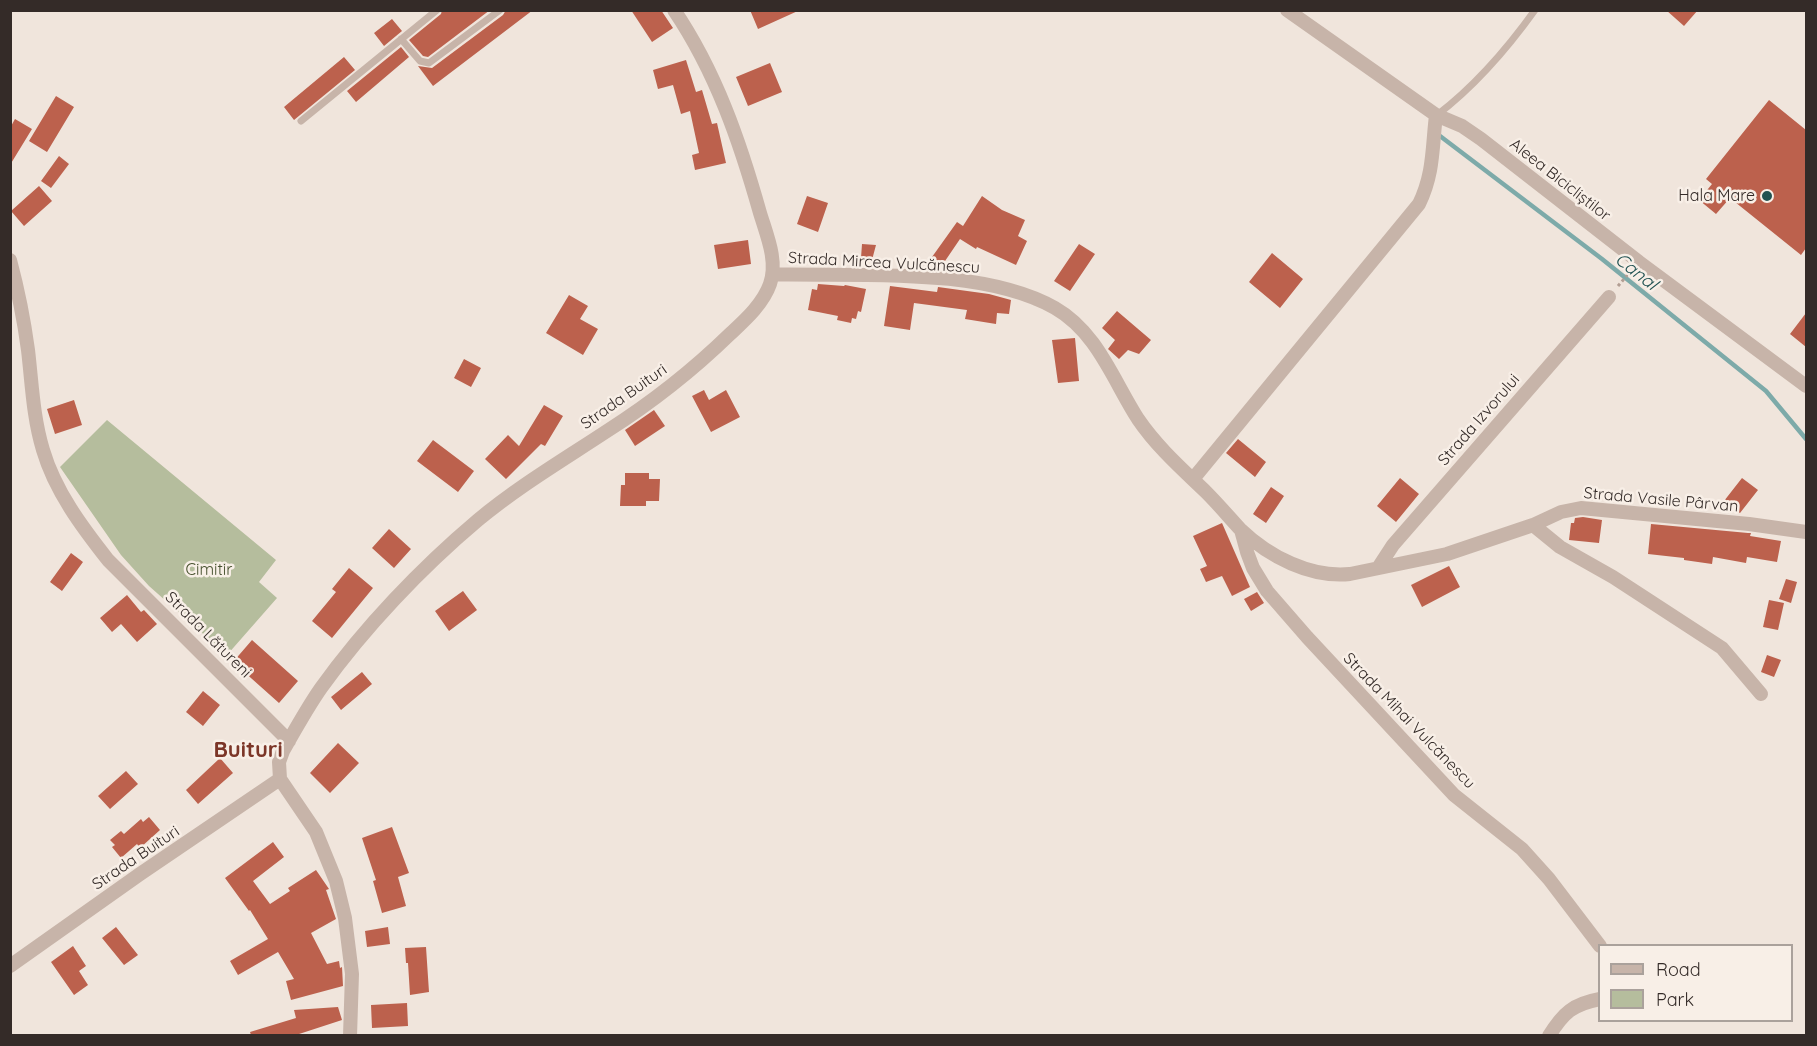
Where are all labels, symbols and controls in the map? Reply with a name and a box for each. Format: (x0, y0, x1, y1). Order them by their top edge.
street label: Aleea Bicicliștilor (1506, 135, 1614, 225)
place label: Hala Mare (1678, 186, 1755, 206)
marker: Hala Mare (1760, 189, 1774, 203)
street label: Strada Mircea Vulcănescu (788, 248, 980, 278)
water label: Canal (1610, 249, 1662, 295)
street label: Strada Buituri (577, 360, 671, 434)
street label: Strada Izvorului (1434, 370, 1524, 470)
street label: Strada Vasile Pârvan (1583, 484, 1739, 516)
park label: Cimitir (186, 560, 232, 580)
street label: Strada Lătureni (161, 588, 255, 682)
street label: Strada Mihai Vulcănescu (1339, 649, 1479, 793)
district label: Buituri (213, 737, 283, 763)
street label: Strada Buituri (89, 822, 183, 894)
legend (1598, 944, 1793, 1022)
text: Road (1656, 958, 1701, 981)
text: Park (1656, 988, 1694, 1011)

